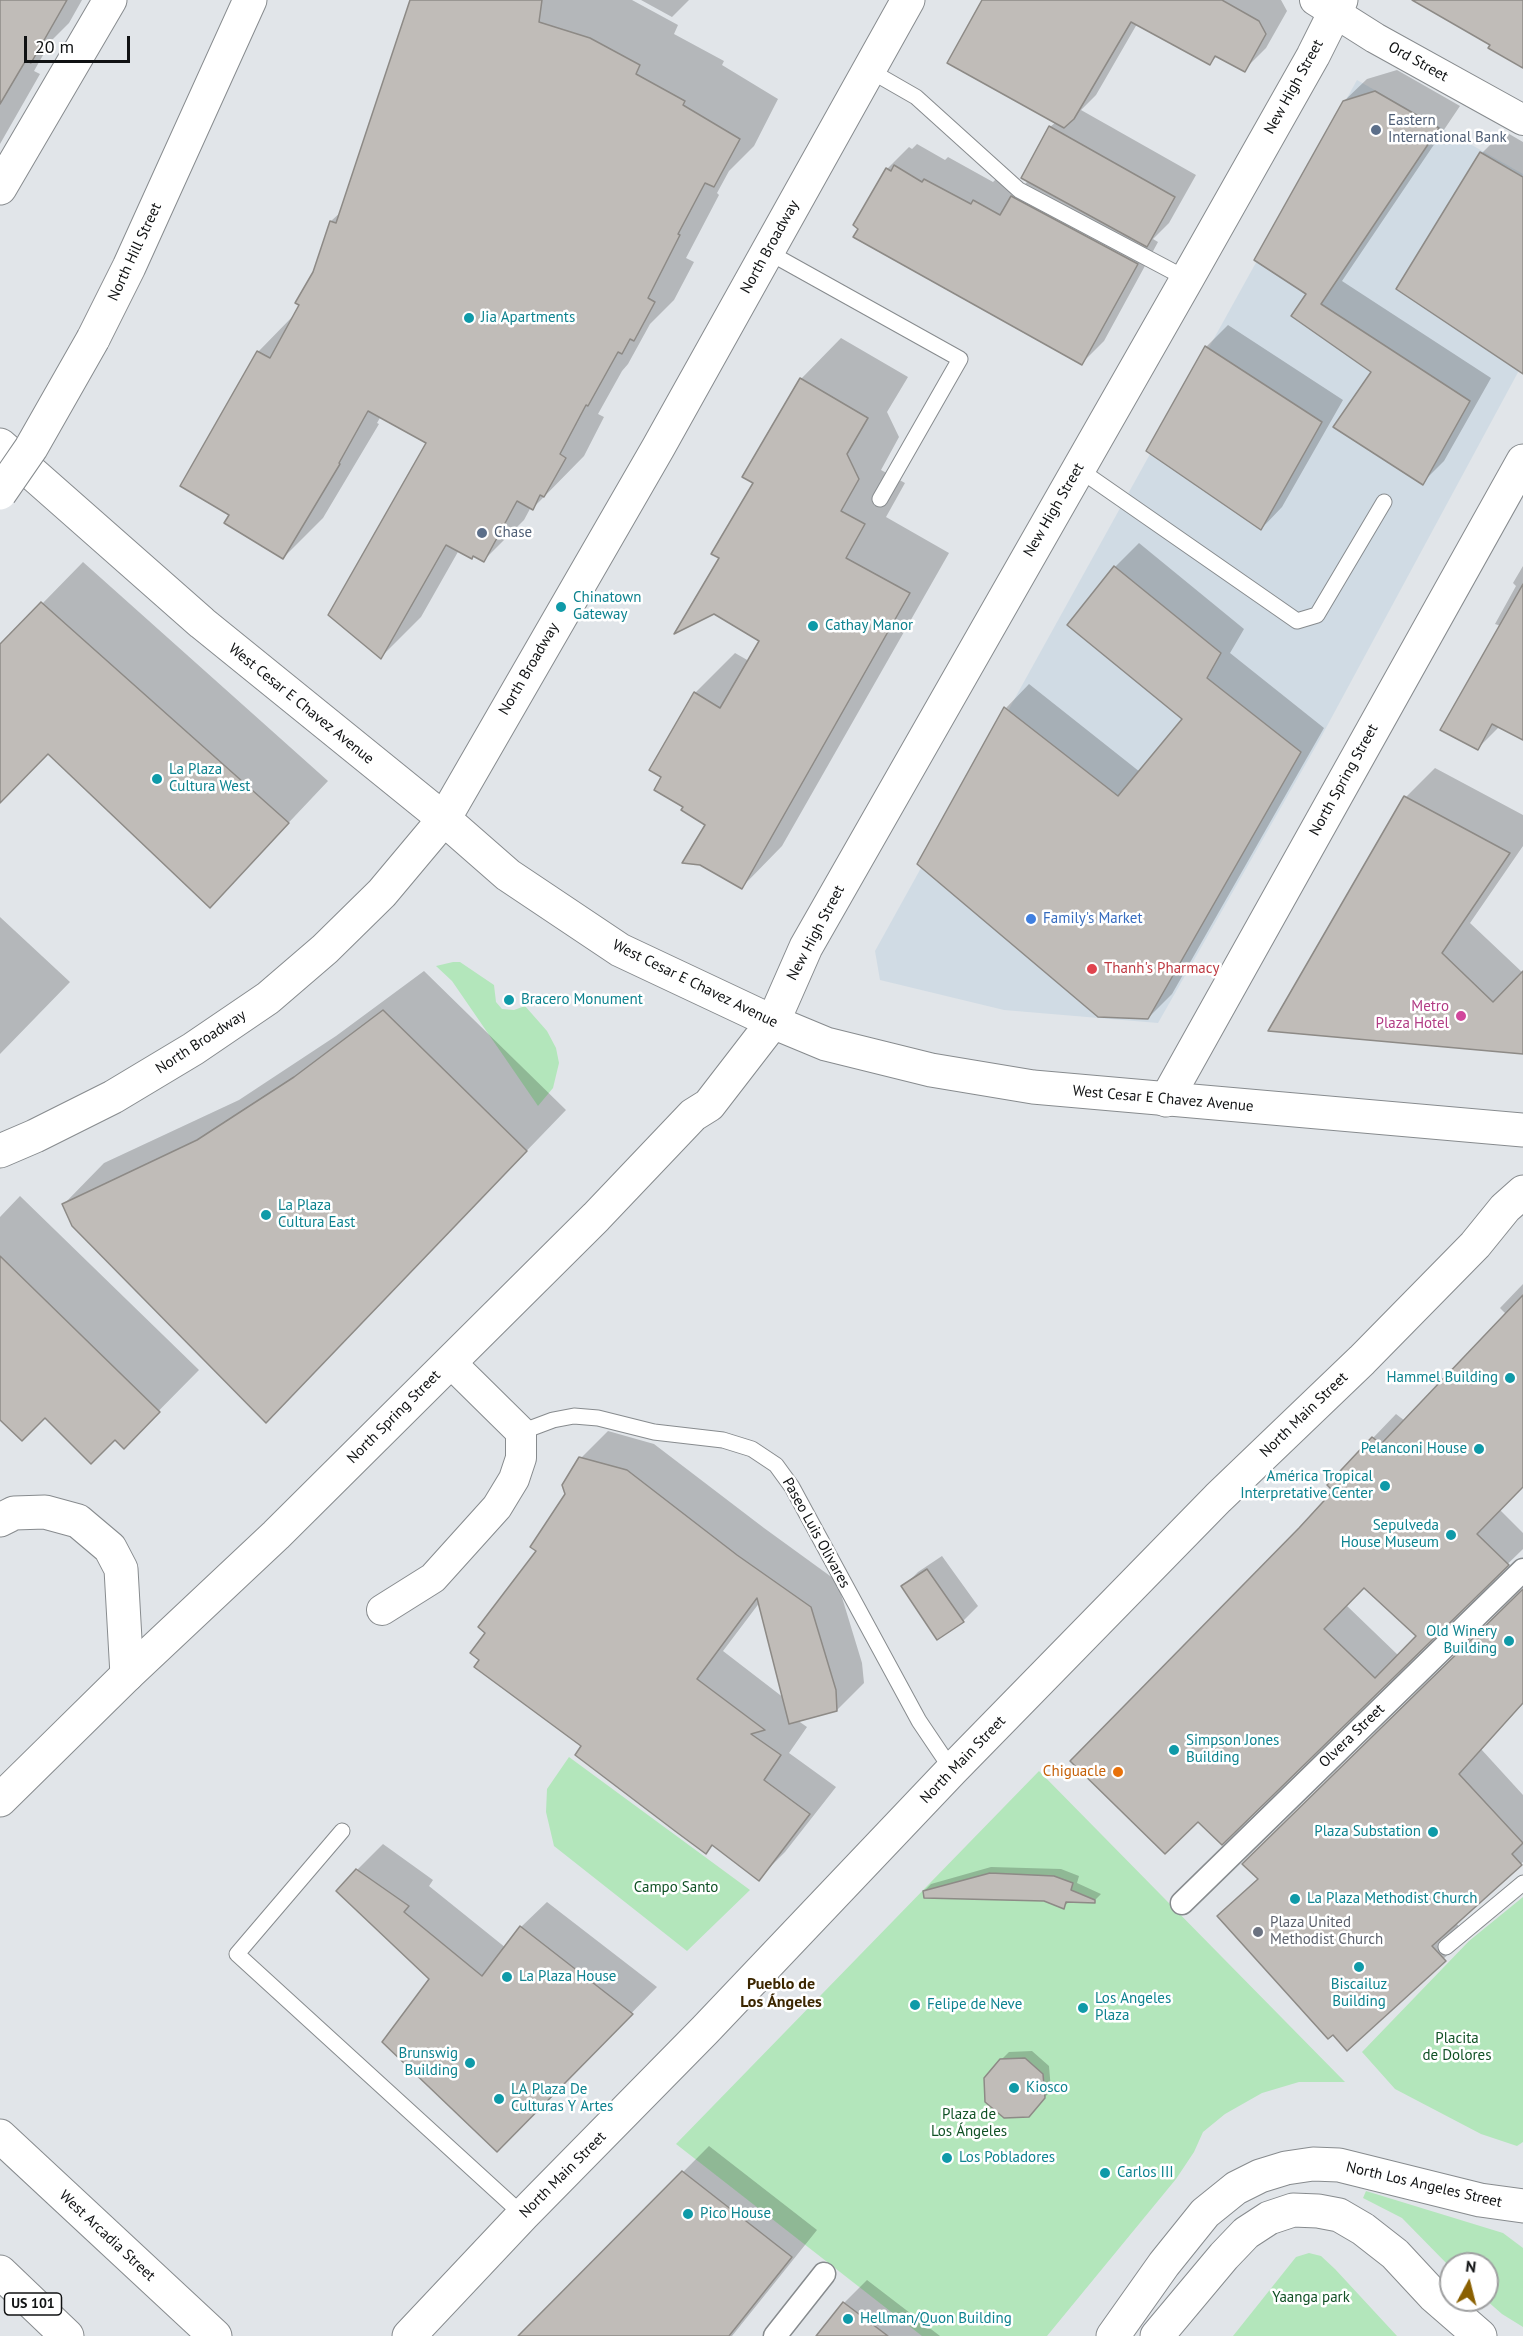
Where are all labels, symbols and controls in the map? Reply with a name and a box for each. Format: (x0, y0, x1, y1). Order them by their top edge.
scale bar (27, 24, 134, 62)
text: 20 m (35, 35, 74, 58)
street label: New High Street (1261, 37, 1327, 137)
street label: Ord Street (1385, 38, 1451, 86)
place label: Eastern International Bank (1388, 112, 1507, 147)
marker: Eastern International Bank (1369, 123, 1383, 137)
street label: North Broadway (737, 197, 803, 297)
street label: North Hill Street (104, 200, 166, 304)
place label: Jia Apartments (481, 309, 575, 327)
marker: Jia Apartments (462, 311, 476, 325)
street label: New High Street (1020, 460, 1088, 560)
place label: Chase (494, 524, 532, 542)
marker: Chase (475, 526, 489, 540)
place label: Chinatown Gateway (573, 589, 641, 624)
marker: Chinatown Gateway (554, 600, 568, 614)
place label: Cathay Manor (825, 617, 913, 635)
marker: Cathay Manor (806, 619, 820, 633)
street label: North Broadway (495, 620, 563, 718)
street label: West Cesar E Chavez Avenue (225, 640, 377, 768)
street label: North Spring Street (1306, 721, 1382, 839)
place label: La Plaza Cultura West (169, 761, 250, 796)
marker: La Plaza Cultura West (150, 772, 164, 786)
street label: New High Street (783, 882, 849, 984)
place label: Family's Market (1043, 910, 1143, 928)
marker: Family's Market (1024, 912, 1038, 926)
street label: West Cesar E Chavez Avenue (609, 936, 781, 1032)
place label: Thanh's Pharmacy (1104, 960, 1219, 978)
marker: Thanh's Pharmacy (1085, 962, 1099, 976)
place label: Bracero Monument (521, 991, 643, 1009)
marker: Bracero Monument (502, 993, 516, 1007)
place label: Metro Plaza Hotel (1376, 998, 1449, 1033)
street label: North Broadway (153, 1006, 249, 1078)
marker: Metro Plaza Hotel (1454, 1009, 1468, 1023)
street label: West Cesar E Chavez Avenue (1072, 1082, 1254, 1116)
place label: La Plaza Cultura East (278, 1197, 355, 1232)
marker: La Plaza Cultura East (259, 1208, 273, 1222)
street label: North Spring Street (344, 1367, 444, 1467)
street label: North Main Street (1256, 1369, 1352, 1461)
place label: Hammel Building (1387, 1369, 1498, 1387)
marker: Hammel Building (1503, 1371, 1517, 1385)
place label: Pelanconi House (1361, 1440, 1467, 1458)
marker: Pelanconi House (1472, 1442, 1486, 1456)
place label: América Tropical Interpretative Center (1240, 1468, 1373, 1503)
street label: Paseo Luis Olivares (778, 1475, 854, 1591)
marker: América Tropical Interpretative Center (1378, 1479, 1392, 1493)
place label: Sepulveda House Museum (1341, 1517, 1439, 1552)
marker: Sepulveda House Museum (1444, 1528, 1458, 1542)
place label: Old Winery Building (1426, 1623, 1497, 1658)
marker: Old Winery Building (1502, 1634, 1516, 1648)
street label: Olvera Street (1315, 1700, 1389, 1772)
street label: North Main Street (917, 1712, 1009, 1808)
place label: Simpson Jones Building (1186, 1732, 1279, 1767)
marker: Simpson Jones Building (1167, 1743, 1181, 1757)
place label: Chiguacle (1043, 1763, 1106, 1781)
marker: Chiguacle (1111, 1765, 1125, 1779)
place label: Plaza Substation (1314, 1823, 1421, 1841)
marker: Plaza Substation (1426, 1825, 1440, 1839)
park label: Campo Santo (634, 1879, 718, 1897)
place label: La Plaza Methodist Church (1307, 1890, 1477, 1908)
marker: La Plaza Methodist Church (1288, 1892, 1302, 1906)
place label: Plaza United Methodist Church (1270, 1914, 1383, 1949)
marker: Plaza United Methodist Church (1251, 1925, 1265, 1939)
marker: Biscailuz Building (1352, 1960, 1366, 1974)
place label: La Plaza House (519, 1968, 616, 1986)
marker: La Plaza House (500, 1970, 514, 1984)
district label: Pueblo de Los Ángeles (740, 1974, 822, 2012)
place label: Biscailuz Building (1331, 1976, 1387, 2011)
place label: Los Angeles Plaza (1095, 1990, 1171, 2025)
place label: Felipe de Neve (927, 1996, 1022, 2014)
marker: Felipe de Neve (908, 1998, 922, 2012)
marker: Los Angeles Plaza (1076, 2001, 1090, 2015)
park label: Placita de Dolores (1423, 2030, 1491, 2065)
place label: Brunswig Building (398, 2045, 458, 2080)
marker: Brunswig Building (463, 2056, 477, 2070)
place label: Kiosco (1026, 2079, 1068, 2097)
place label: LA Plaza De Culturas Y Artes (511, 2081, 613, 2116)
marker: Kiosco (1007, 2081, 1021, 2095)
marker: LA Plaza De Culturas Y Artes (492, 2092, 506, 2106)
park label: Plaza de Los Ángeles (931, 2106, 1007, 2141)
street label: North Main Street (516, 2128, 610, 2222)
place label: Los Pobladores (959, 2149, 1055, 2167)
marker: Los Pobladores (940, 2151, 954, 2165)
street label: North Los Angeles Street (1344, 2158, 1504, 2212)
place label: Carlos III (1117, 2164, 1174, 2182)
marker: Carlos III (1098, 2166, 1112, 2180)
street label: West Arcadia Street (55, 2187, 159, 2285)
place label: Pico House (700, 2205, 771, 2223)
marker: Pico House (681, 2207, 695, 2221)
north arrow (1439, 2252, 1499, 2312)
text: N (1465, 2256, 1477, 2277)
park label: Yaanga park (1272, 2289, 1350, 2307)
road number: US 101 (4, 2293, 62, 2315)
place label: Hellman/Quon Building (860, 2310, 1012, 2328)
marker: Hellman/Quon Building (841, 2312, 855, 2326)

